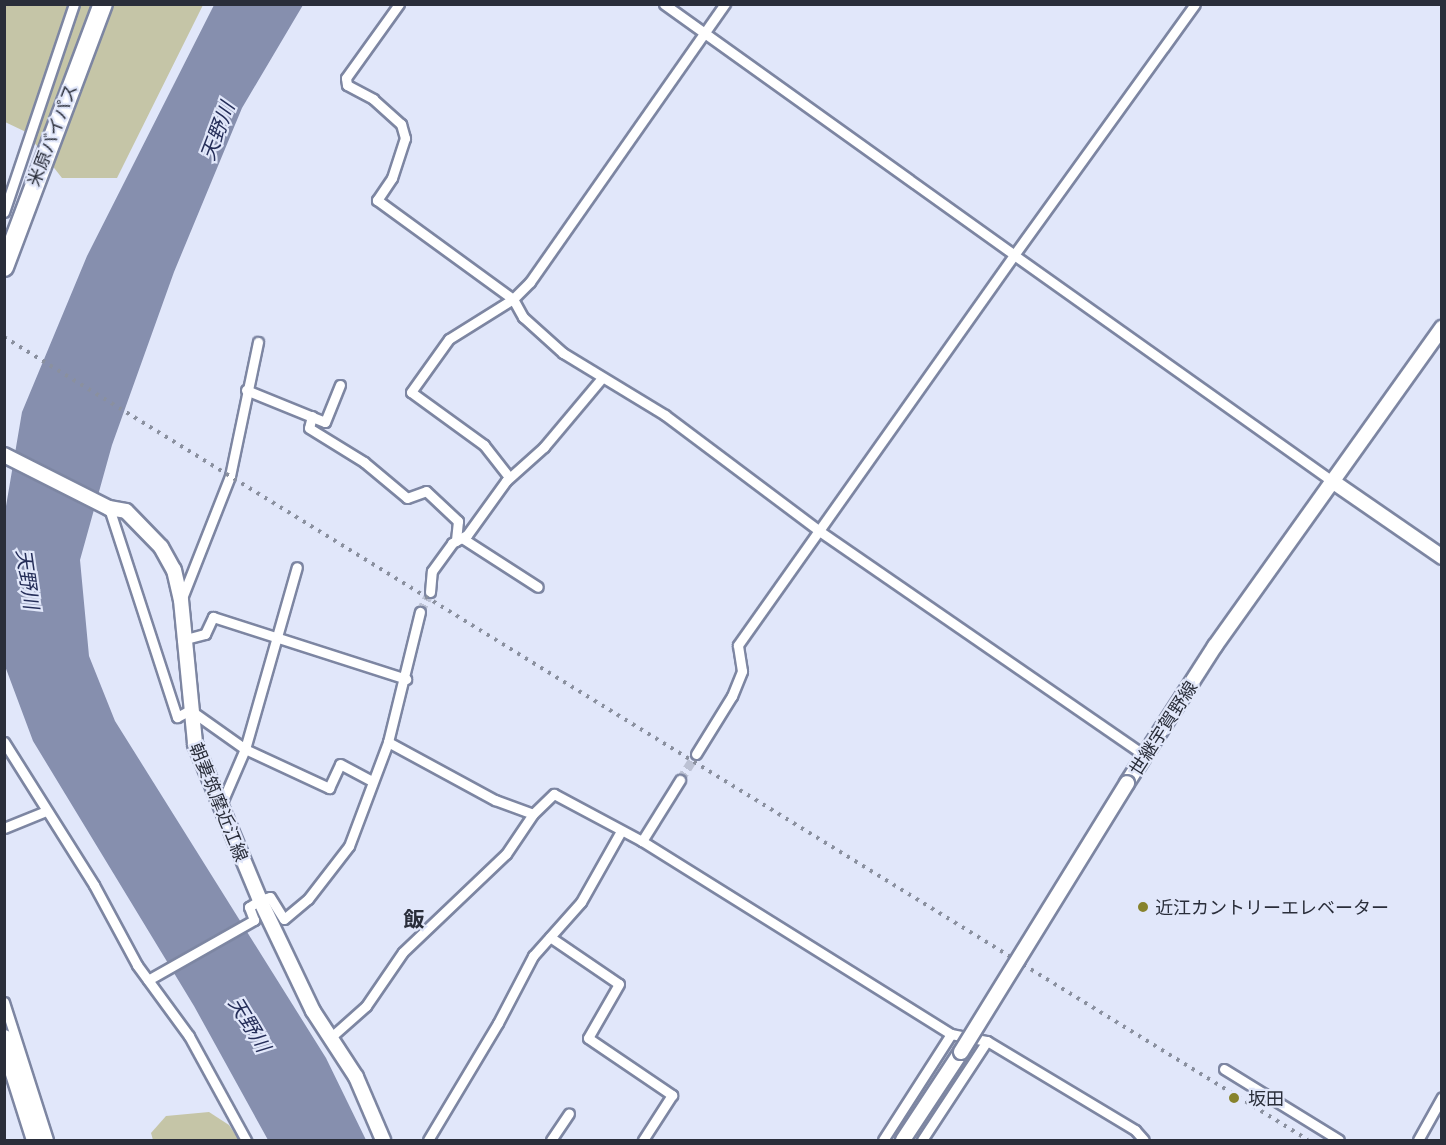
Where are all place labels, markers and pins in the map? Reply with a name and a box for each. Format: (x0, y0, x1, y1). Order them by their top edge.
place label: 近江カントリーエレベーター (1155, 896, 1389, 918)
marker: 近江カントリーエレベーター (1136, 900, 1150, 914)
place label: 坂田 (1248, 1087, 1284, 1109)
marker: 坂田 (1225, 1089, 1243, 1107)

